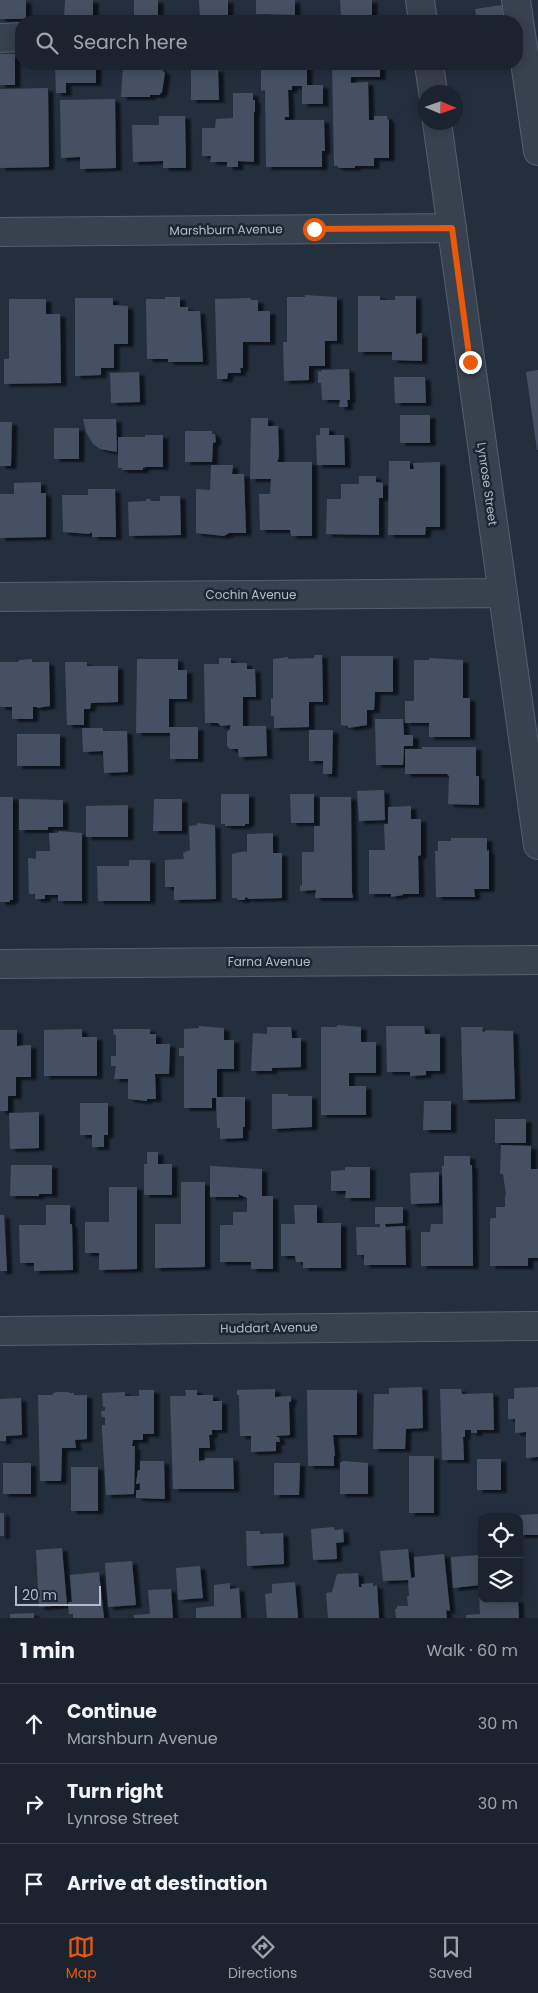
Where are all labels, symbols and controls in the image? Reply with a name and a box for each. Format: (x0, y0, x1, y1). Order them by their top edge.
search box (15, 15, 523, 70)
icon: search (33, 29, 61, 57)
text: Search here (73, 29, 187, 56)
north arrow (418, 85, 463, 130)
route start (303, 218, 326, 241)
street label: Marshburn Avenue (169, 220, 283, 239)
route end (459, 351, 482, 374)
street label: Lynrose Street (473, 441, 502, 527)
street label: Cochin Avenue (206, 586, 296, 603)
street label: Farna Avenue (228, 953, 310, 970)
street label: Huddart Avenue (220, 1318, 318, 1337)
map controls (478, 1513, 523, 1603)
button: locate (478, 1513, 523, 1558)
button: layers (478, 1558, 523, 1603)
scale bar (15, 1583, 101, 1606)
text: 20 m (22, 1585, 57, 1605)
text: 1 min (20, 1636, 75, 1665)
text: Walk · 60 m (426, 1639, 518, 1662)
text: Continue (67, 1698, 157, 1725)
icon: ahead (20, 1710, 48, 1738)
text: 30 m (478, 1712, 518, 1735)
text: Marshburn Avenue (67, 1727, 218, 1750)
text: Turn right (67, 1778, 163, 1805)
icon: right (20, 1790, 48, 1818)
text: 30 m (478, 1792, 518, 1815)
text: Lynrose Street (67, 1807, 179, 1830)
icon: arrive (20, 1870, 48, 1898)
text: Arrive at destination (67, 1870, 268, 1897)
tab: Map (66, 1933, 97, 1984)
tab: Directions (228, 1933, 297, 1984)
tab: Saved (429, 1933, 472, 1984)

